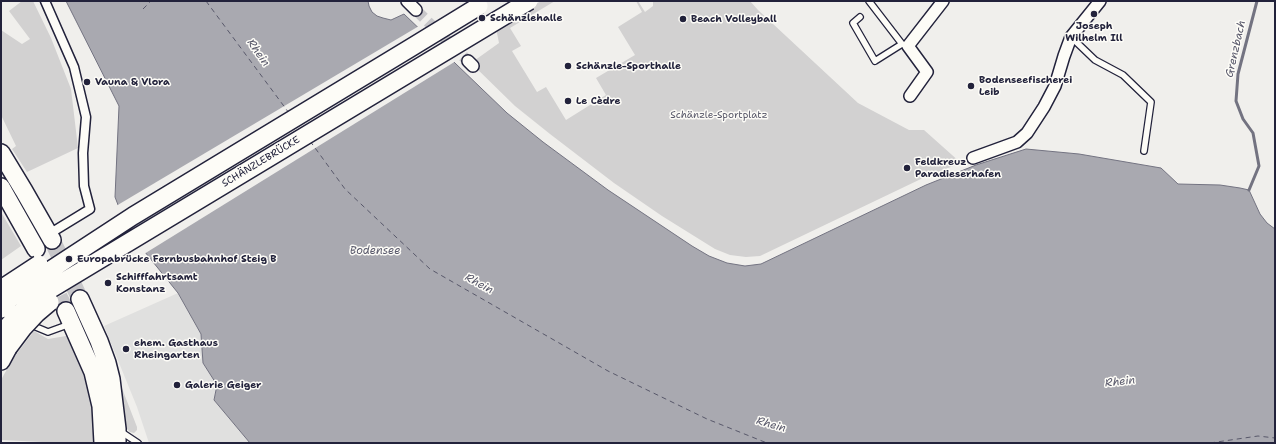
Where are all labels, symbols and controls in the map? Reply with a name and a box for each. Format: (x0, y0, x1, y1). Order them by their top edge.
marker: Joseph Wilhelm Ill (1089, 9, 1099, 19)
place label: Schänzlehalle (490, 12, 562, 24)
marker: Schänzlehalle (477, 13, 487, 23)
place label: Beach Volleyball (691, 13, 777, 25)
marker: Beach Volleyball (678, 14, 688, 24)
water label: Grenzbach (1223, 19, 1249, 79)
place label: Joseph Wilhelm Ill (1065, 20, 1123, 44)
water label: Rhein (244, 37, 272, 69)
place label: Schänzle-Sporthalle (576, 60, 681, 72)
marker: Schänzle-Sporthalle (563, 61, 573, 71)
place label: Bodenseefischerei Leib (979, 74, 1072, 98)
place label: Vauna & Vlora (95, 76, 170, 88)
marker: Vauna & Vlora (82, 77, 92, 87)
marker: Bodenseefischerei Leib (966, 81, 976, 91)
place label: Le Cèdre (576, 95, 621, 107)
marker: Le Cèdre (563, 96, 573, 106)
park label: Schänzle-Sportplatz (670, 109, 768, 121)
street label: SCHÄNZLEBRÜCKE (220, 134, 302, 190)
place label: Feldkreuz Paradieserhafen (915, 156, 1001, 180)
marker: Feldkreuz Paradieserhafen (902, 163, 912, 173)
water label: Bodensee (350, 244, 400, 258)
place label: Europabrücke Fernbusbahnhof Steig B (77, 253, 277, 265)
marker: Europabrücke Fernbusbahnhof Steig B (64, 254, 74, 264)
place label: Schifffahrtsamt Konstanz (116, 271, 198, 294)
water label: Rhein (463, 271, 495, 297)
marker: Schifffahrtsamt Konstanz (103, 278, 113, 288)
place label: ehem. Gasthaus Rheingarten (134, 337, 218, 360)
marker: ehem. Gasthaus Rheingarten (121, 344, 131, 354)
water label: Rhein (1104, 374, 1136, 390)
place label: Galerie Geiger (185, 379, 261, 391)
marker: Galerie Geiger (172, 380, 182, 390)
water label: Rhein (755, 414, 787, 436)

